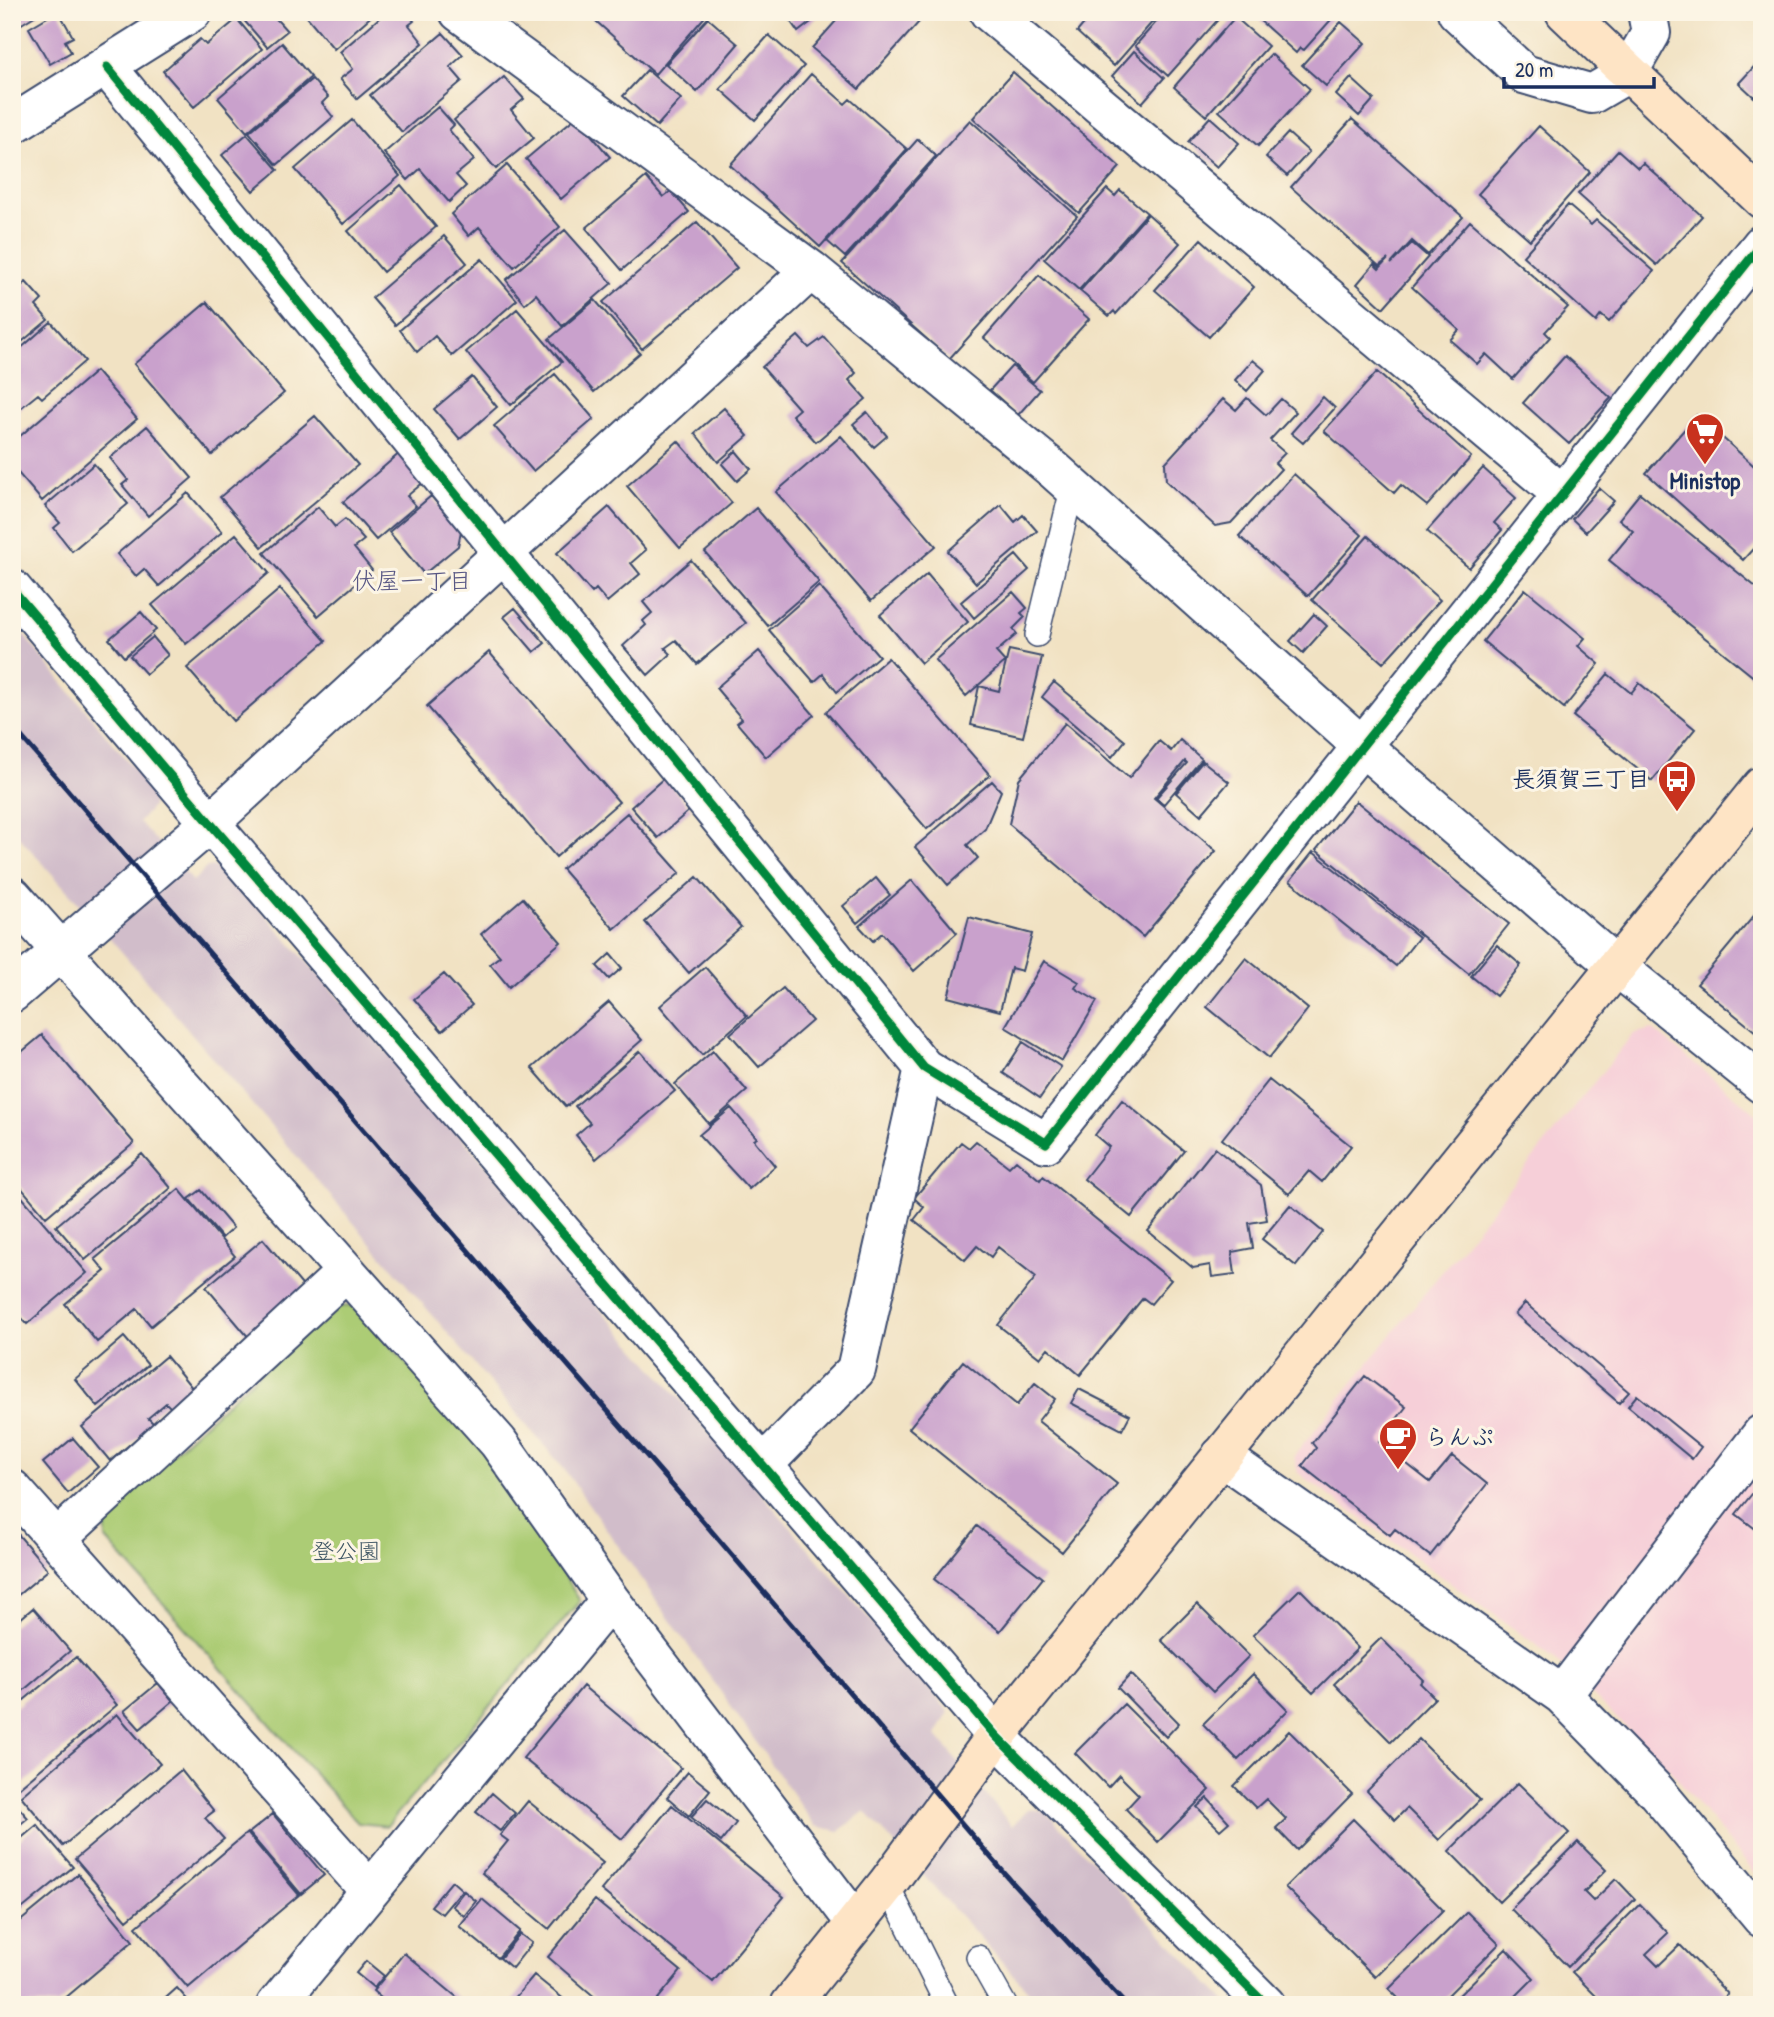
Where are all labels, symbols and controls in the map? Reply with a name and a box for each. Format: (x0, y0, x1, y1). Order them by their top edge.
scale bar (1504, 46, 1655, 90)
text: 20 m (1515, 55, 1553, 84)
supermarket icon: Ministop (1684, 411, 1726, 466)
place label: Ministop (1670, 465, 1740, 497)
district label: 伏屋一丁目 (352, 564, 472, 596)
bus stop icon: 長須賀三丁目 (1656, 758, 1698, 813)
place label: 長須賀三丁目 (1512, 763, 1650, 794)
cafe icon: らんぷ (1377, 1416, 1419, 1471)
place label: らんぷ (1425, 1421, 1494, 1452)
park label: 登公園 (312, 1535, 381, 1566)

